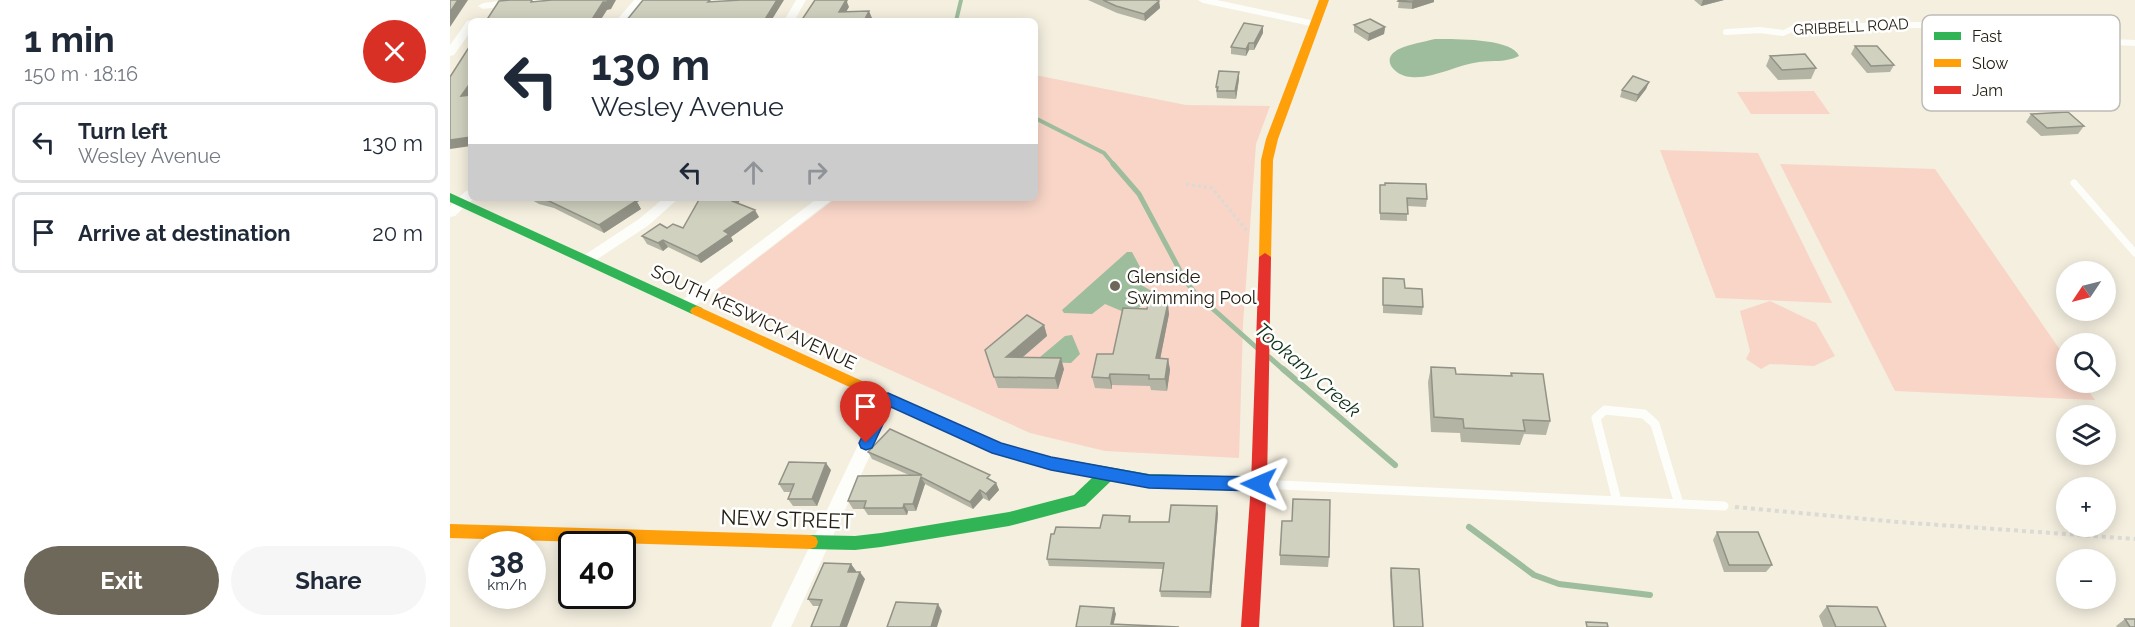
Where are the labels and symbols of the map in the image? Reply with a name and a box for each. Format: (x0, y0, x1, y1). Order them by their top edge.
street label: GRIBBELL ROAD (1793, 15, 1910, 39)
legend (1922, 15, 2120, 111)
text: Fast (1972, 27, 2003, 46)
text: Slow (1972, 54, 2008, 73)
text: Jam (1972, 81, 2003, 100)
street label: SOUTH KESWICK AVENUE (648, 260, 860, 374)
north arrow (2056, 261, 2116, 321)
place label: Glenside Swimming Pool (1127, 266, 1257, 308)
marker: Glenside Swimming Pool (1108, 279, 1122, 293)
water label: Tookany Creek (1250, 318, 1366, 423)
pin (840, 381, 891, 443)
position arrow (1227, 452, 1291, 516)
street label: NEW STREET (720, 504, 854, 534)
speed limit sign: 40 (558, 531, 636, 609)

